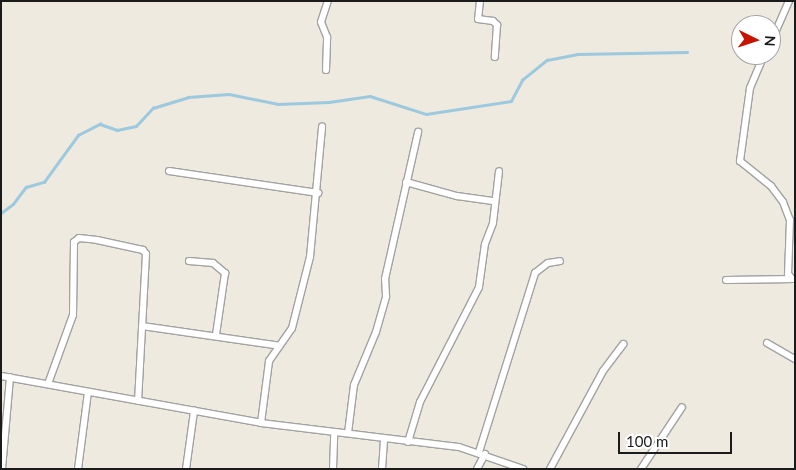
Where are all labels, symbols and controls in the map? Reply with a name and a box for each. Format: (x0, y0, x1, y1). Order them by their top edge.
north arrow (731, 15, 781, 65)
text: N (762, 35, 779, 47)
scale bar (621, 422, 735, 454)
text: 100 m (626, 432, 668, 450)

